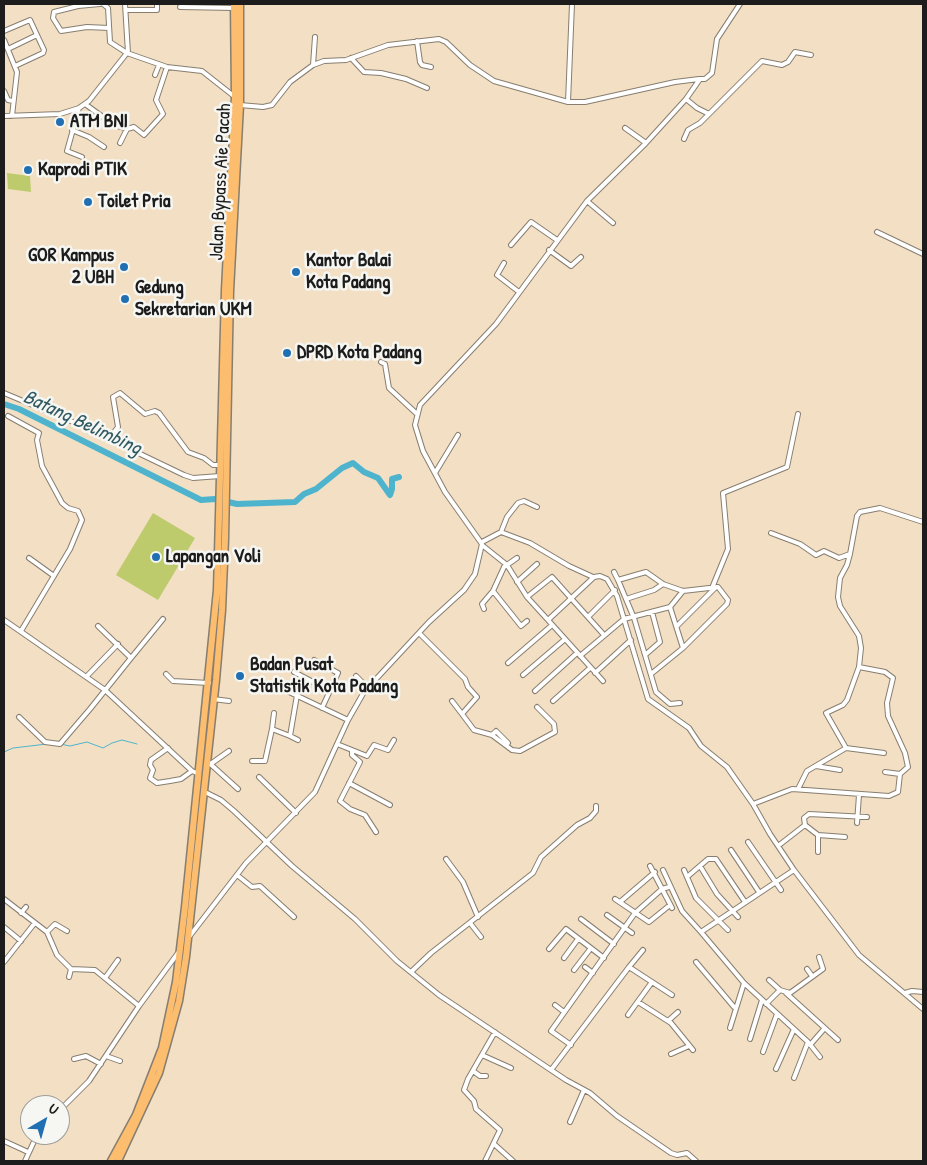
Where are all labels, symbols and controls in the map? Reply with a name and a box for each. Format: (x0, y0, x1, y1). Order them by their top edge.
street label: Jalan Bypass Aie Pacah (206, 103, 236, 261)
place label: ATM BNI (70, 111, 128, 133)
marker: ATM BNI (54, 116, 66, 128)
place label: Kaprodi PTIK (38, 159, 127, 181)
marker: Kaprodi PTIK (22, 164, 34, 176)
place label: Toilet Pria (98, 191, 170, 213)
marker: Toilet Pria (82, 196, 94, 208)
place label: GOR Kampus 2 UBH (28, 245, 114, 289)
place label: Kantor Balai Kota Padang (306, 250, 392, 294)
marker: GOR Kampus 2 UBH (118, 261, 130, 273)
marker: Kantor Balai Kota Padang (290, 266, 302, 278)
place label: Gedung Sekretarian UKM (135, 277, 252, 321)
marker: Gedung Sekretarian UKM (119, 293, 131, 305)
place label: DPRD Kota Padang (297, 342, 422, 364)
marker: DPRD Kota Padang (281, 347, 293, 359)
water label: Batang Belimbing (19, 385, 145, 461)
place label: Lapangan Voli (166, 546, 261, 568)
marker: Lapangan Voli (150, 551, 162, 563)
place label: Badan Pusat Statistik Kota Padang (250, 654, 398, 698)
marker: Badan Pusat Statistik Kota Padang (234, 670, 246, 682)
north arrow (20, 1095, 70, 1145)
text: U (45, 1099, 63, 1118)

